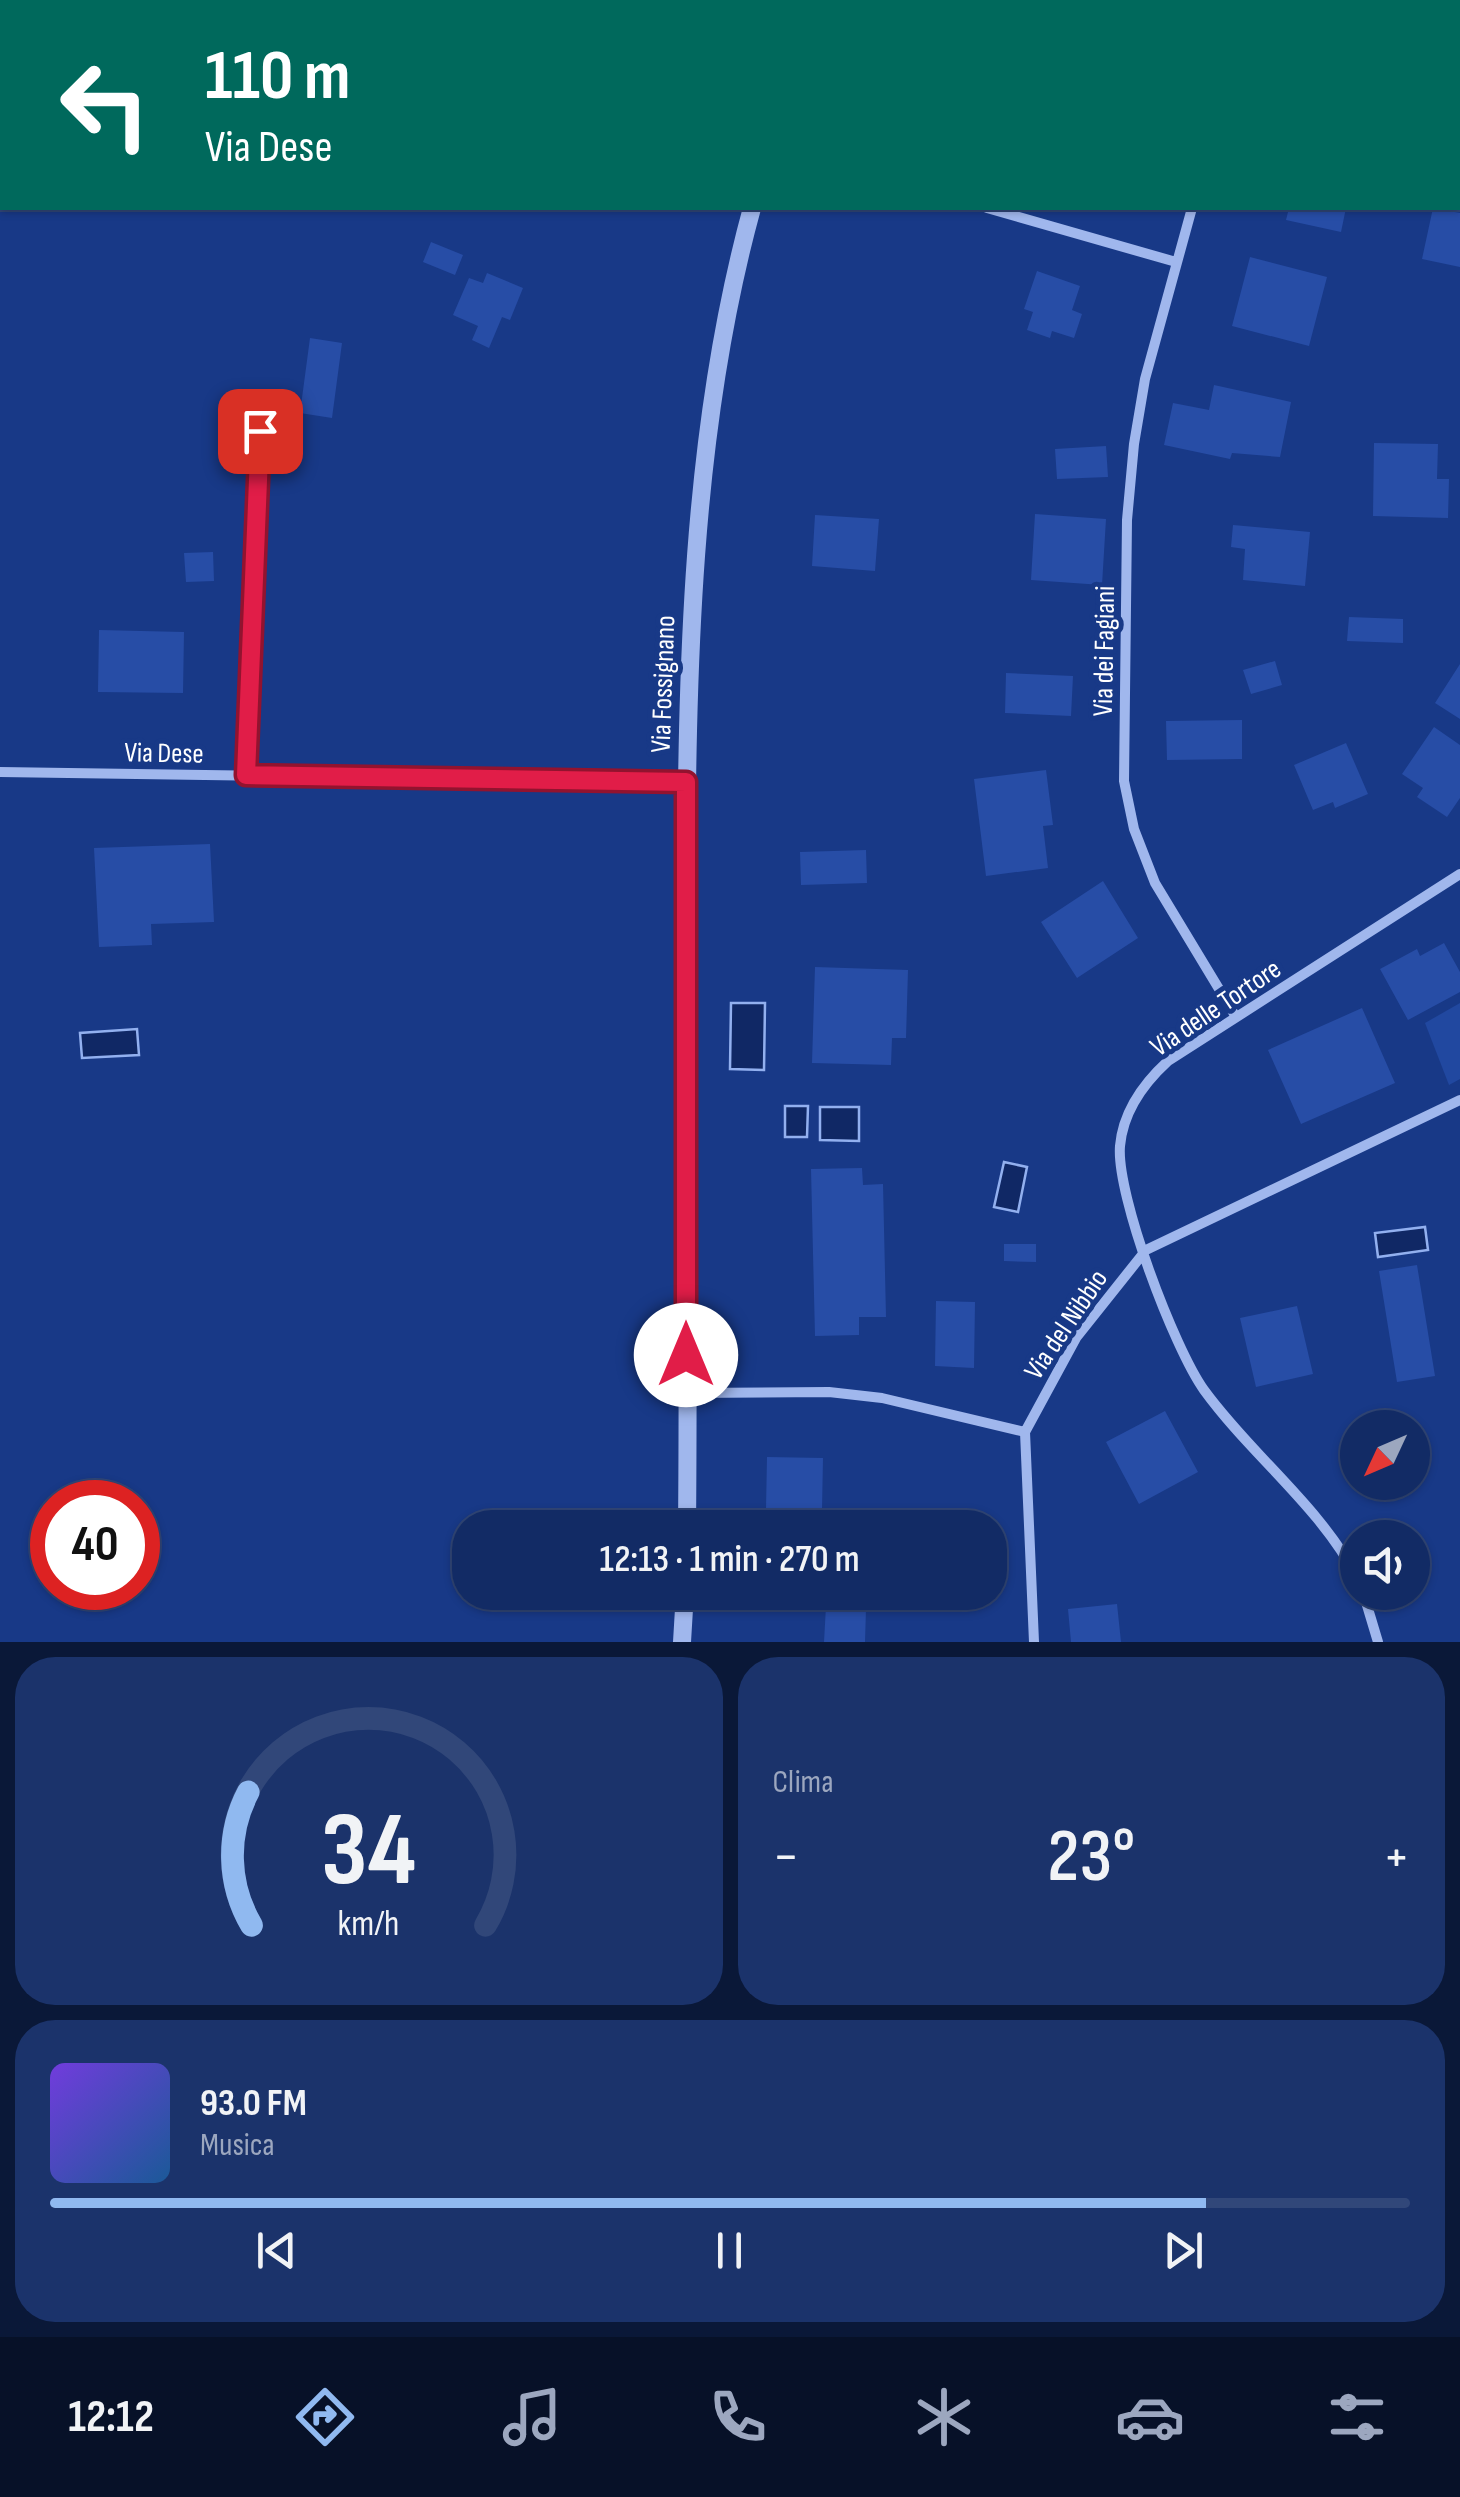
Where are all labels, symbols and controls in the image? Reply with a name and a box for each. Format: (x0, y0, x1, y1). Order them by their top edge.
text: 110 m (205, 35, 351, 119)
icon: left (40, 40, 170, 170)
text: Via Dese (205, 120, 333, 175)
pin (218, 389, 303, 474)
icon: arrive (233, 404, 288, 459)
street label: Via dei Fagiani (1087, 585, 1122, 717)
street label: Via Fossignano (645, 615, 682, 753)
street label: Via Dese (124, 736, 204, 771)
street label: Via delle Tortore (1144, 953, 1287, 1064)
street label: Via del Nibbio (1018, 1264, 1115, 1386)
position arrow (634, 1303, 738, 1407)
north arrow (1340, 1410, 1430, 1500)
map controls (1340, 1410, 1430, 1610)
speed limit sign: 40 (30, 1480, 160, 1610)
button: sound (1340, 1520, 1430, 1610)
text: 12:13 · 1 min · 270 m (600, 1537, 859, 1582)
text: Clima (773, 1763, 833, 1802)
text: 34 (321, 1789, 416, 1914)
text: 23° (1047, 1812, 1135, 1903)
text: − (773, 1824, 799, 1891)
text: + (1383, 1824, 1410, 1891)
text: km/h (338, 1903, 400, 1946)
text: 93.0 FM (200, 2081, 307, 2126)
text: Musica (200, 2126, 275, 2165)
icon: previous (249, 2223, 304, 2278)
icon: pause (702, 2223, 757, 2278)
icon: next (1156, 2223, 1211, 2278)
icon: directions (290, 2382, 360, 2452)
icon: music (497, 2382, 567, 2452)
icon: phone (703, 2382, 773, 2452)
icon: climate (909, 2382, 979, 2452)
icon: car (1115, 2382, 1185, 2452)
icon: filters (1322, 2382, 1392, 2452)
text: 12:12 (68, 2390, 154, 2445)

